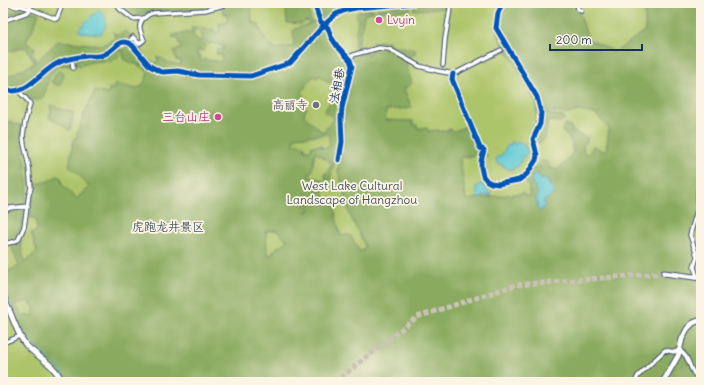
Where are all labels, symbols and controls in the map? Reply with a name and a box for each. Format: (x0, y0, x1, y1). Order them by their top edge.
place label: Lvyin (387, 12, 415, 27)
marker: Lvyin (374, 15, 384, 25)
scale bar (550, 26, 642, 52)
text: 200 m (556, 32, 592, 47)
street label: 法相巷 (326, 67, 347, 105)
place label: 高丽寺 (272, 97, 308, 112)
marker: 高丽寺 (311, 100, 321, 110)
place label: 三台山庄 (162, 109, 210, 124)
marker: 三台山庄 (213, 112, 223, 122)
park label: West Lake Cultural Landscape of Hangzhou (287, 178, 417, 207)
park label: 虎跑龙井景区 (132, 219, 204, 234)

